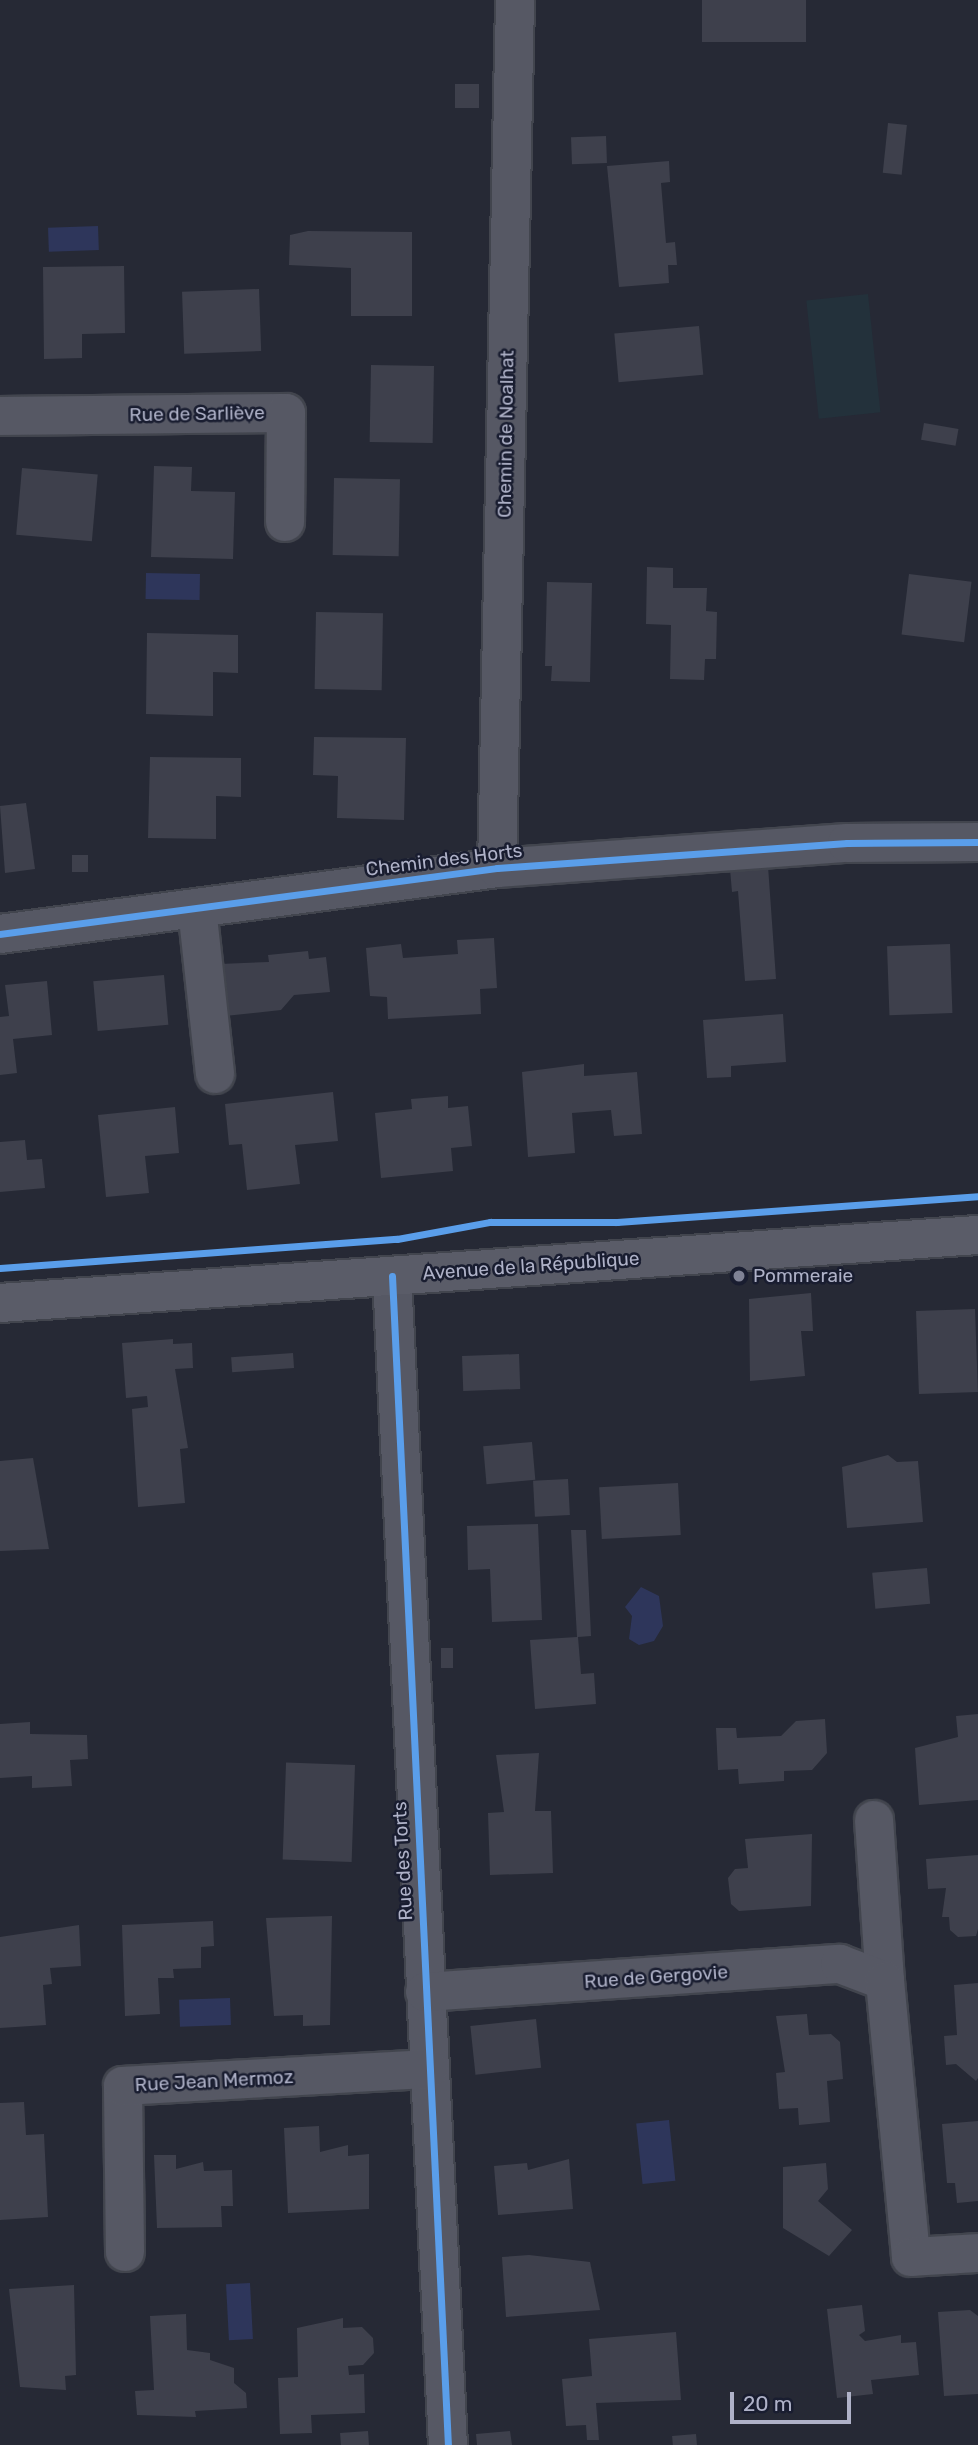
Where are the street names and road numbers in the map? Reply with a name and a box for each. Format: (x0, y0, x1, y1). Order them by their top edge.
street label: Chemin de Noalhat (493, 350, 519, 518)
street label: Rue de Sarliève (129, 401, 265, 427)
street label: Chemin des Horts (364, 839, 524, 881)
street label: Avenue de la République (422, 1247, 640, 1285)
street label: Rue des Torts (388, 1801, 418, 1921)
street label: Rue de Gergovie (583, 1961, 729, 1993)
street label: Rue Jean Mermoz (134, 2065, 294, 2097)

